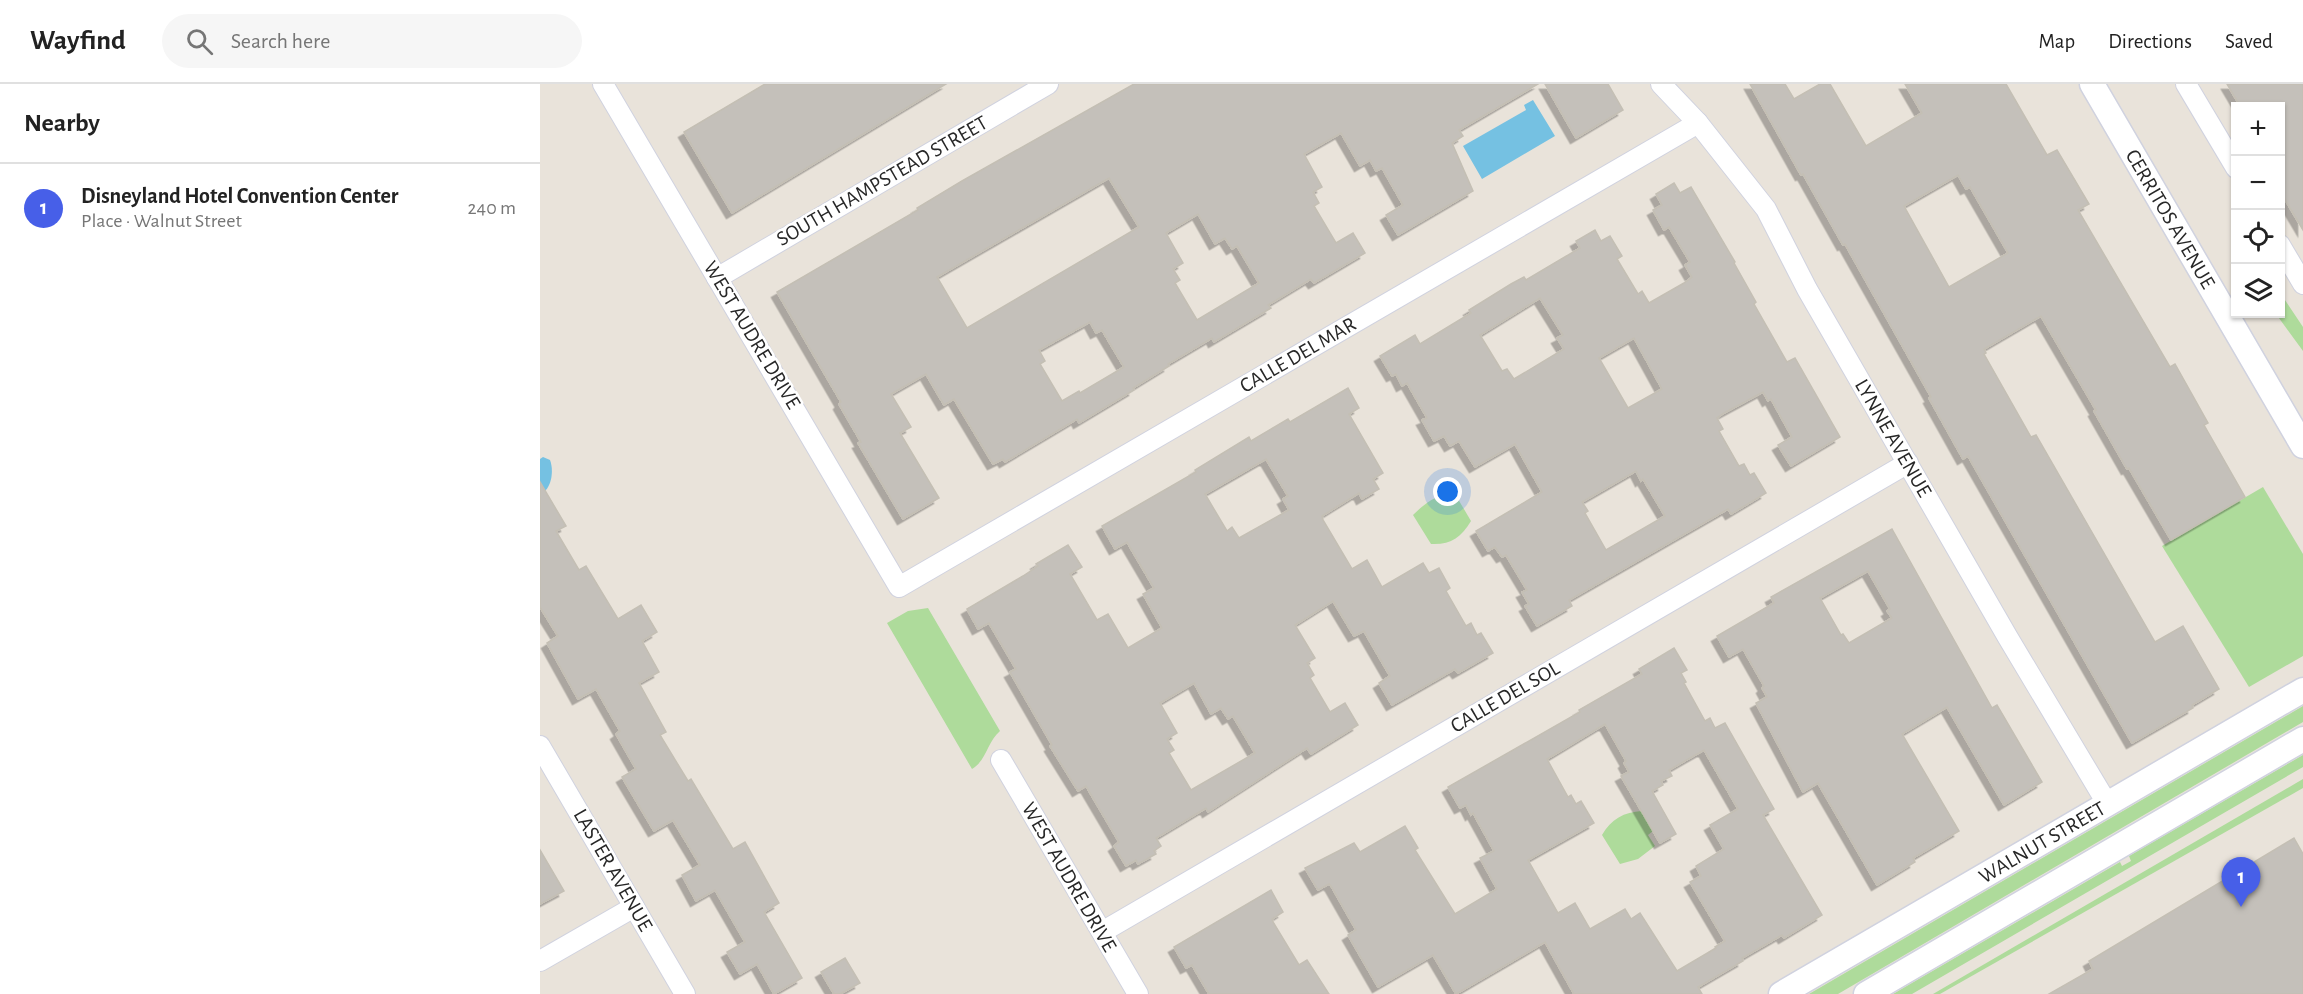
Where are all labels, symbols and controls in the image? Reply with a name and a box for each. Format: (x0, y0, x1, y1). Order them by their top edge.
search box (162, 14, 582, 68)
icon: search (183, 25, 216, 58)
text: Wayfind (30, 27, 126, 55)
text: Search here (231, 30, 330, 52)
text: Map (2039, 31, 2075, 52)
text: Directions (2108, 31, 2192, 52)
text: Saved (2225, 31, 2273, 52)
map controls (2231, 102, 2285, 318)
button: + (2231, 102, 2285, 156)
text: Nearby (24, 110, 100, 136)
street label: SOUTH HAMPSTEAD STREET (773, 112, 991, 250)
street label: CERRITOS AVENUE (2122, 146, 2219, 292)
button: − (2231, 156, 2285, 210)
text: Disneyland Hotel Convention Center (81, 185, 399, 207)
text: 1 (40, 198, 47, 218)
text: 240 m (467, 198, 516, 218)
button: locate (2231, 210, 2285, 264)
text: Place · Walnut Street (81, 211, 242, 231)
street label: WEST AUDRE DRIVE (700, 257, 804, 413)
button: layers (2231, 264, 2285, 318)
street label: CALLE DEL MAR (1236, 313, 1360, 397)
street label: LYNNE AVENUE (1851, 375, 1935, 501)
your location (1433, 477, 1462, 506)
street label: CALLE DEL SOL (1447, 657, 1563, 737)
street label: WALNUT STREET (1975, 797, 2109, 887)
street label: WEST AUDRE DRIVE (1018, 799, 1120, 955)
street label: LASTER AVENUE (570, 805, 656, 935)
pin: 1 (2222, 858, 2260, 907)

